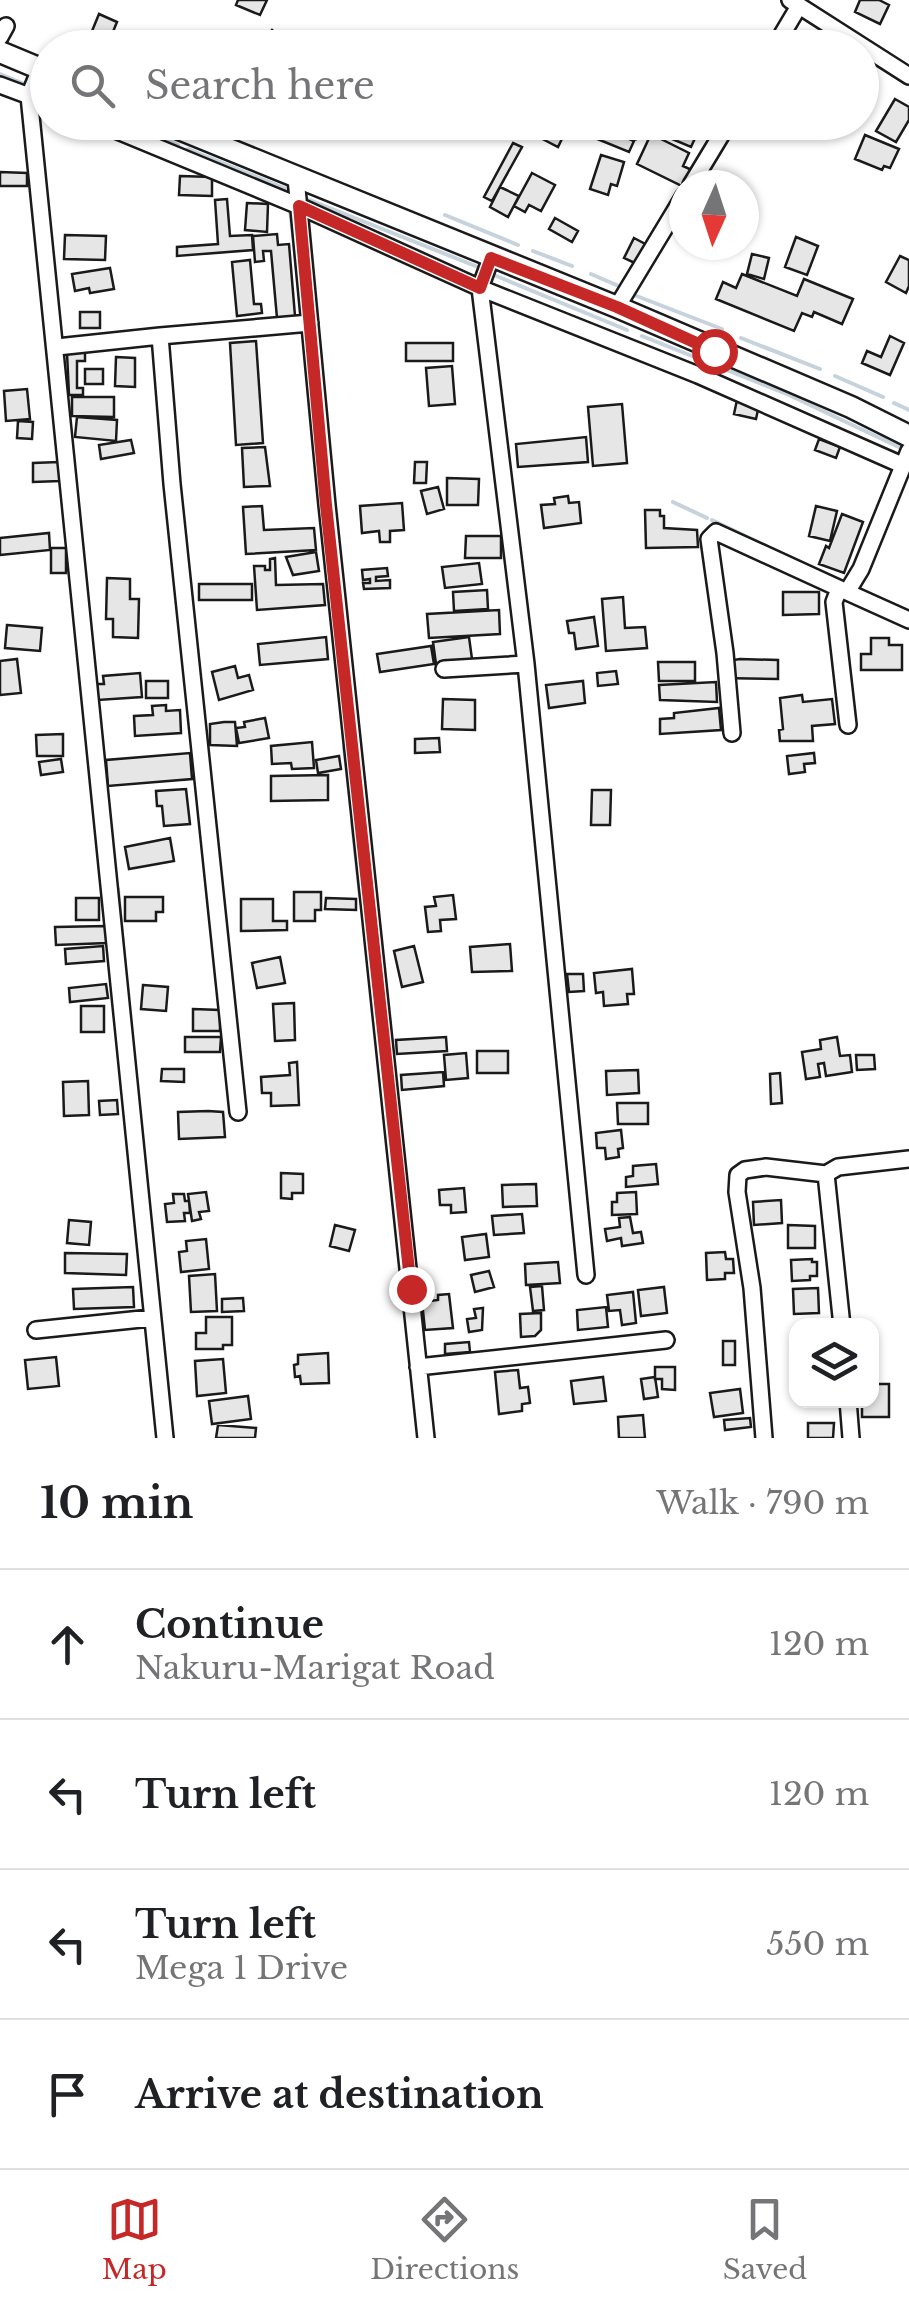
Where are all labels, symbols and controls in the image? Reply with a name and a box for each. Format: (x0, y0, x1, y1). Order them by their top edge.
search box (30, 30, 879, 140)
icon: search (65, 58, 120, 113)
text: Search here (145, 62, 375, 109)
north arrow (669, 170, 759, 260)
route start (692, 329, 738, 375)
route end (389, 1267, 435, 1313)
map controls (789, 1318, 879, 1408)
button: layers (789, 1318, 879, 1408)
text: 10 min (40, 1477, 193, 1529)
text: Walk · 790 m (656, 1483, 869, 1523)
text: Continue (135, 1601, 324, 1648)
icon: ahead (40, 1617, 95, 1672)
text: 120 m (769, 1624, 869, 1664)
text: Nakuru-Marigat Road (135, 1648, 495, 1688)
icon: left (40, 1767, 95, 1822)
text: Turn left (135, 1771, 316, 1818)
text: 120 m (769, 1774, 869, 1814)
text: Turn left (135, 1901, 316, 1948)
icon: left (40, 1917, 95, 1972)
text: 550 m (766, 1924, 869, 1964)
text: Mega 1 Drive (135, 1948, 348, 1988)
icon: arrive (40, 2067, 95, 2122)
text: Arrive at destination (135, 2071, 544, 2118)
tab: Map (102, 2192, 167, 2287)
tab: Directions (370, 2192, 519, 2287)
tab: Saved (723, 2192, 807, 2287)

